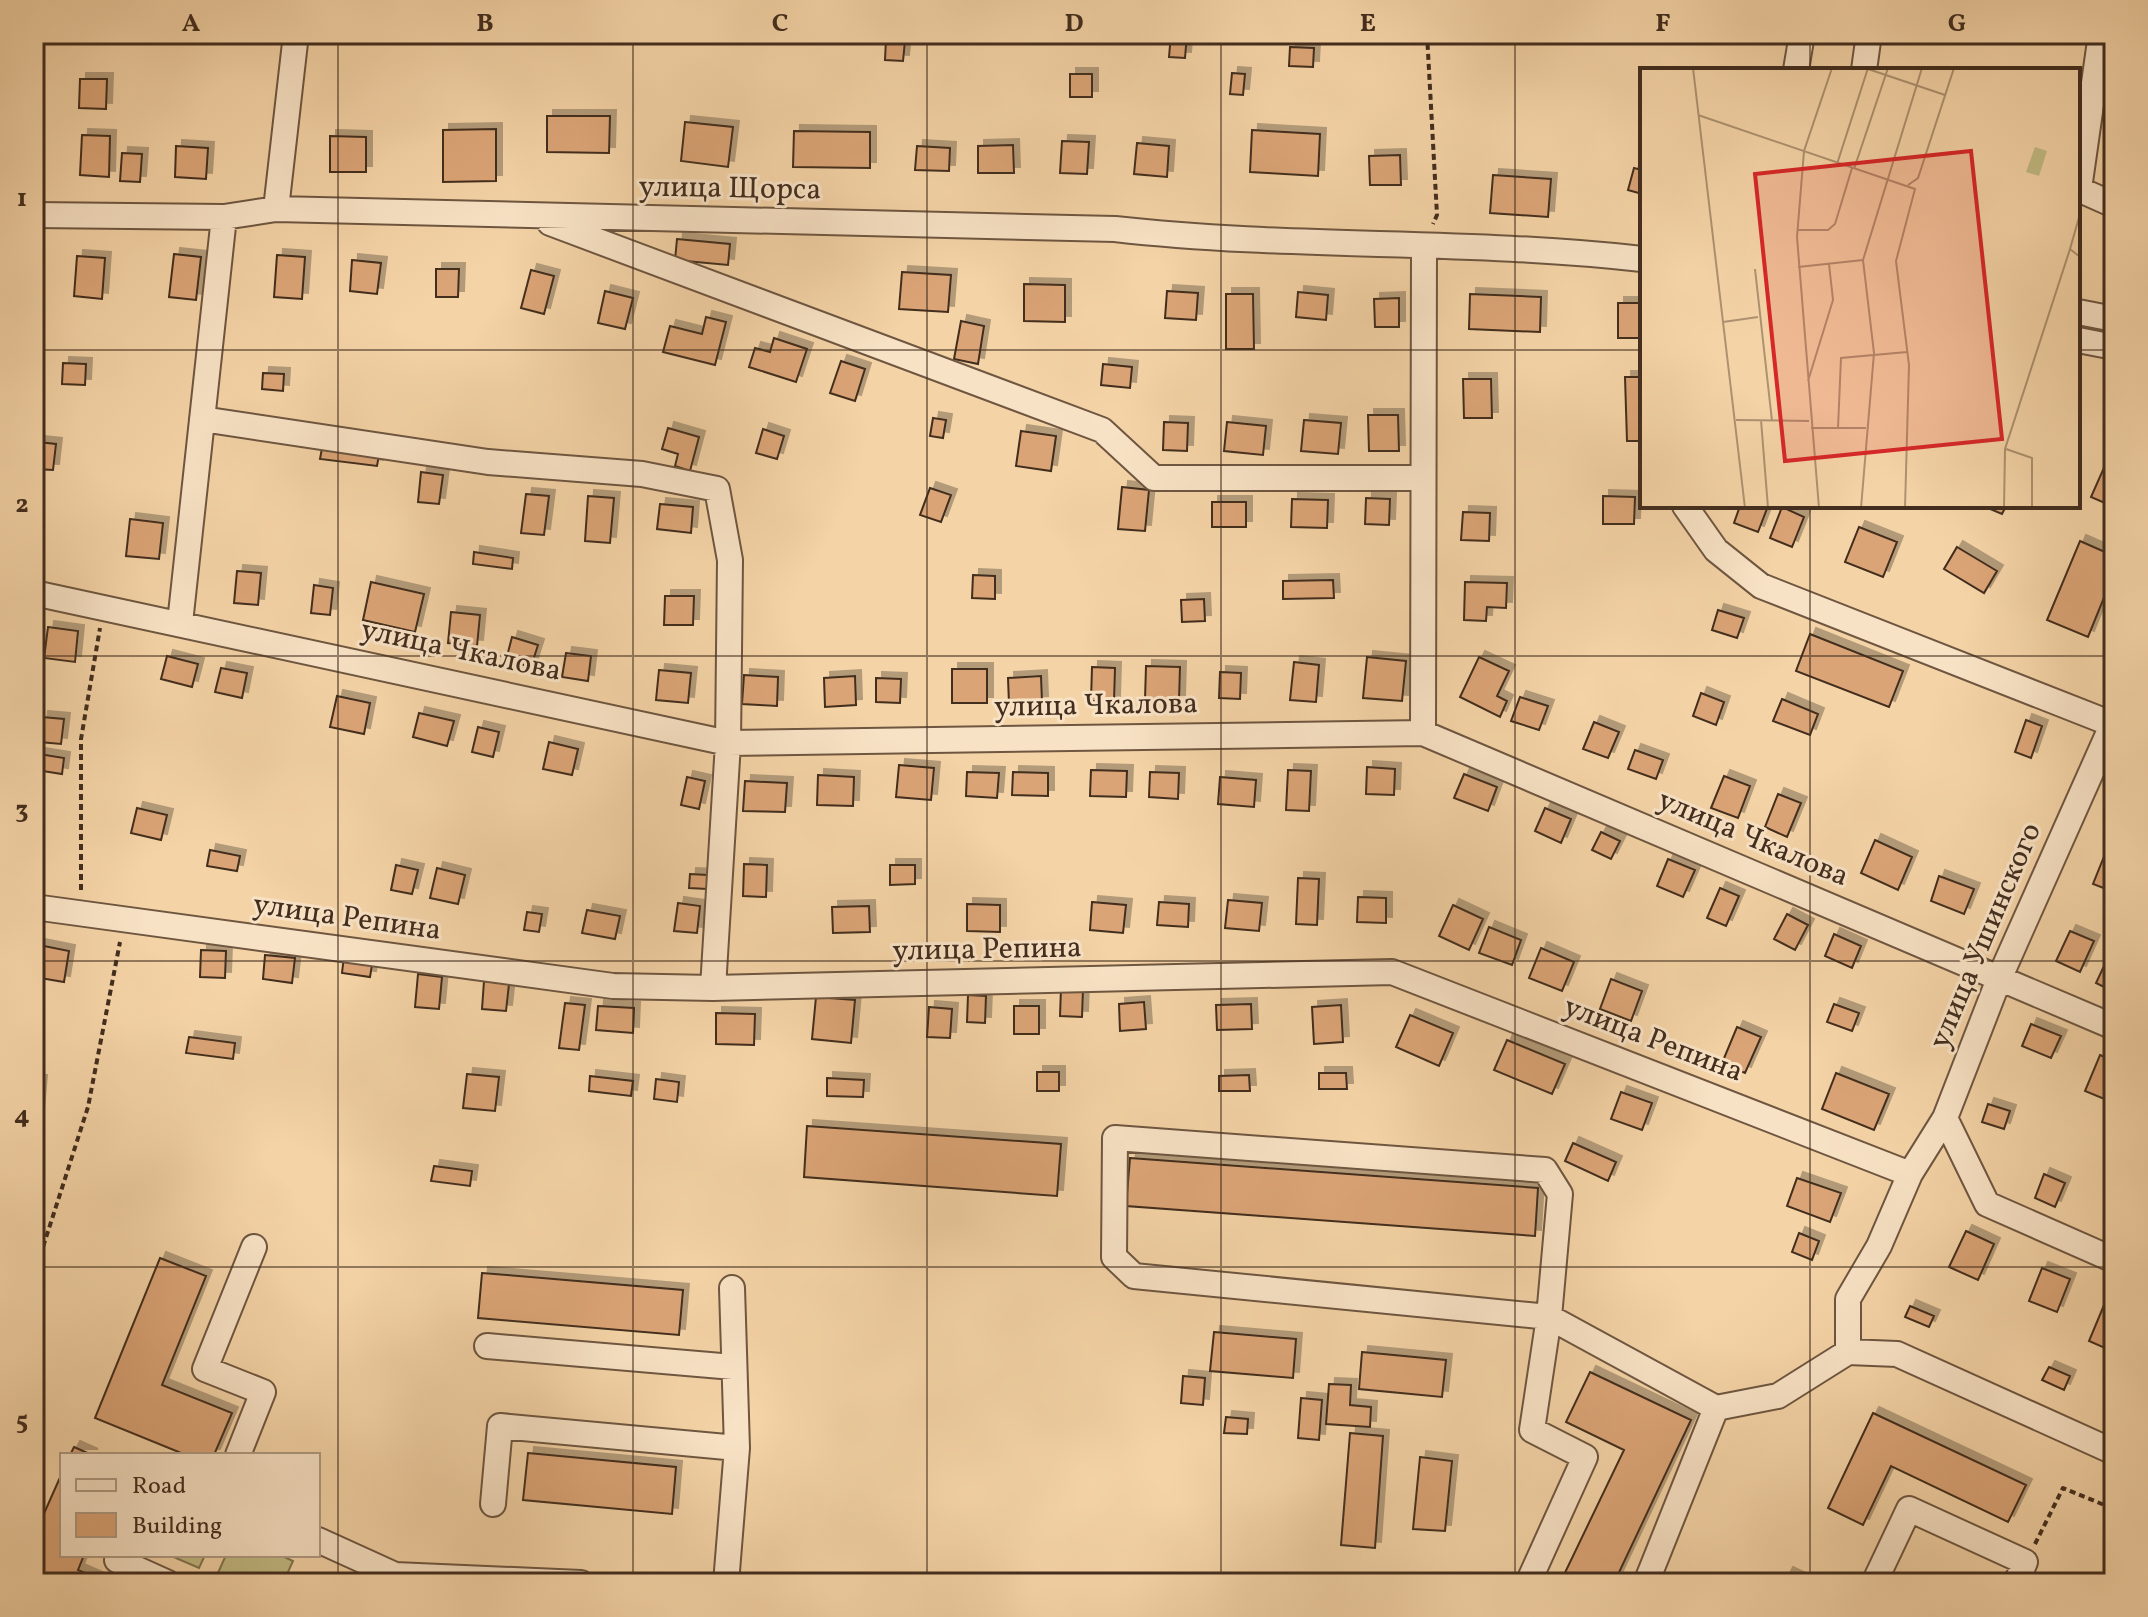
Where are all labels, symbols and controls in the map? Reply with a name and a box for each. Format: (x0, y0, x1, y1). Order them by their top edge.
text: A (182, 6, 201, 42)
text: B (476, 6, 494, 42)
text: C (772, 6, 788, 42)
text: D (1064, 6, 1084, 42)
text: E (1360, 6, 1376, 42)
text: F (1655, 6, 1671, 42)
text: G (1948, 6, 1966, 42)
inset map (1640, 68, 2080, 508)
street label: улица Щорса (638, 166, 822, 212)
text: 1 (17, 181, 27, 217)
text: 2 (15, 487, 29, 523)
street label: улица Чкалова (357, 609, 565, 693)
street label: улица Чкалова (994, 683, 1198, 729)
street label: улица Чкалова (1651, 780, 1855, 898)
text: 3 (15, 793, 29, 829)
street label: улица Ушинского (1919, 816, 2053, 1056)
street label: улица Репина (250, 884, 444, 952)
street label: улица Репина (892, 927, 1082, 973)
street label: улица Репина (1557, 986, 1749, 1094)
text: 4 (14, 1098, 30, 1134)
text: 5 (16, 1404, 28, 1440)
legend (60, 1453, 320, 1557)
text: Road (132, 1470, 186, 1504)
text: Building (132, 1510, 222, 1544)

